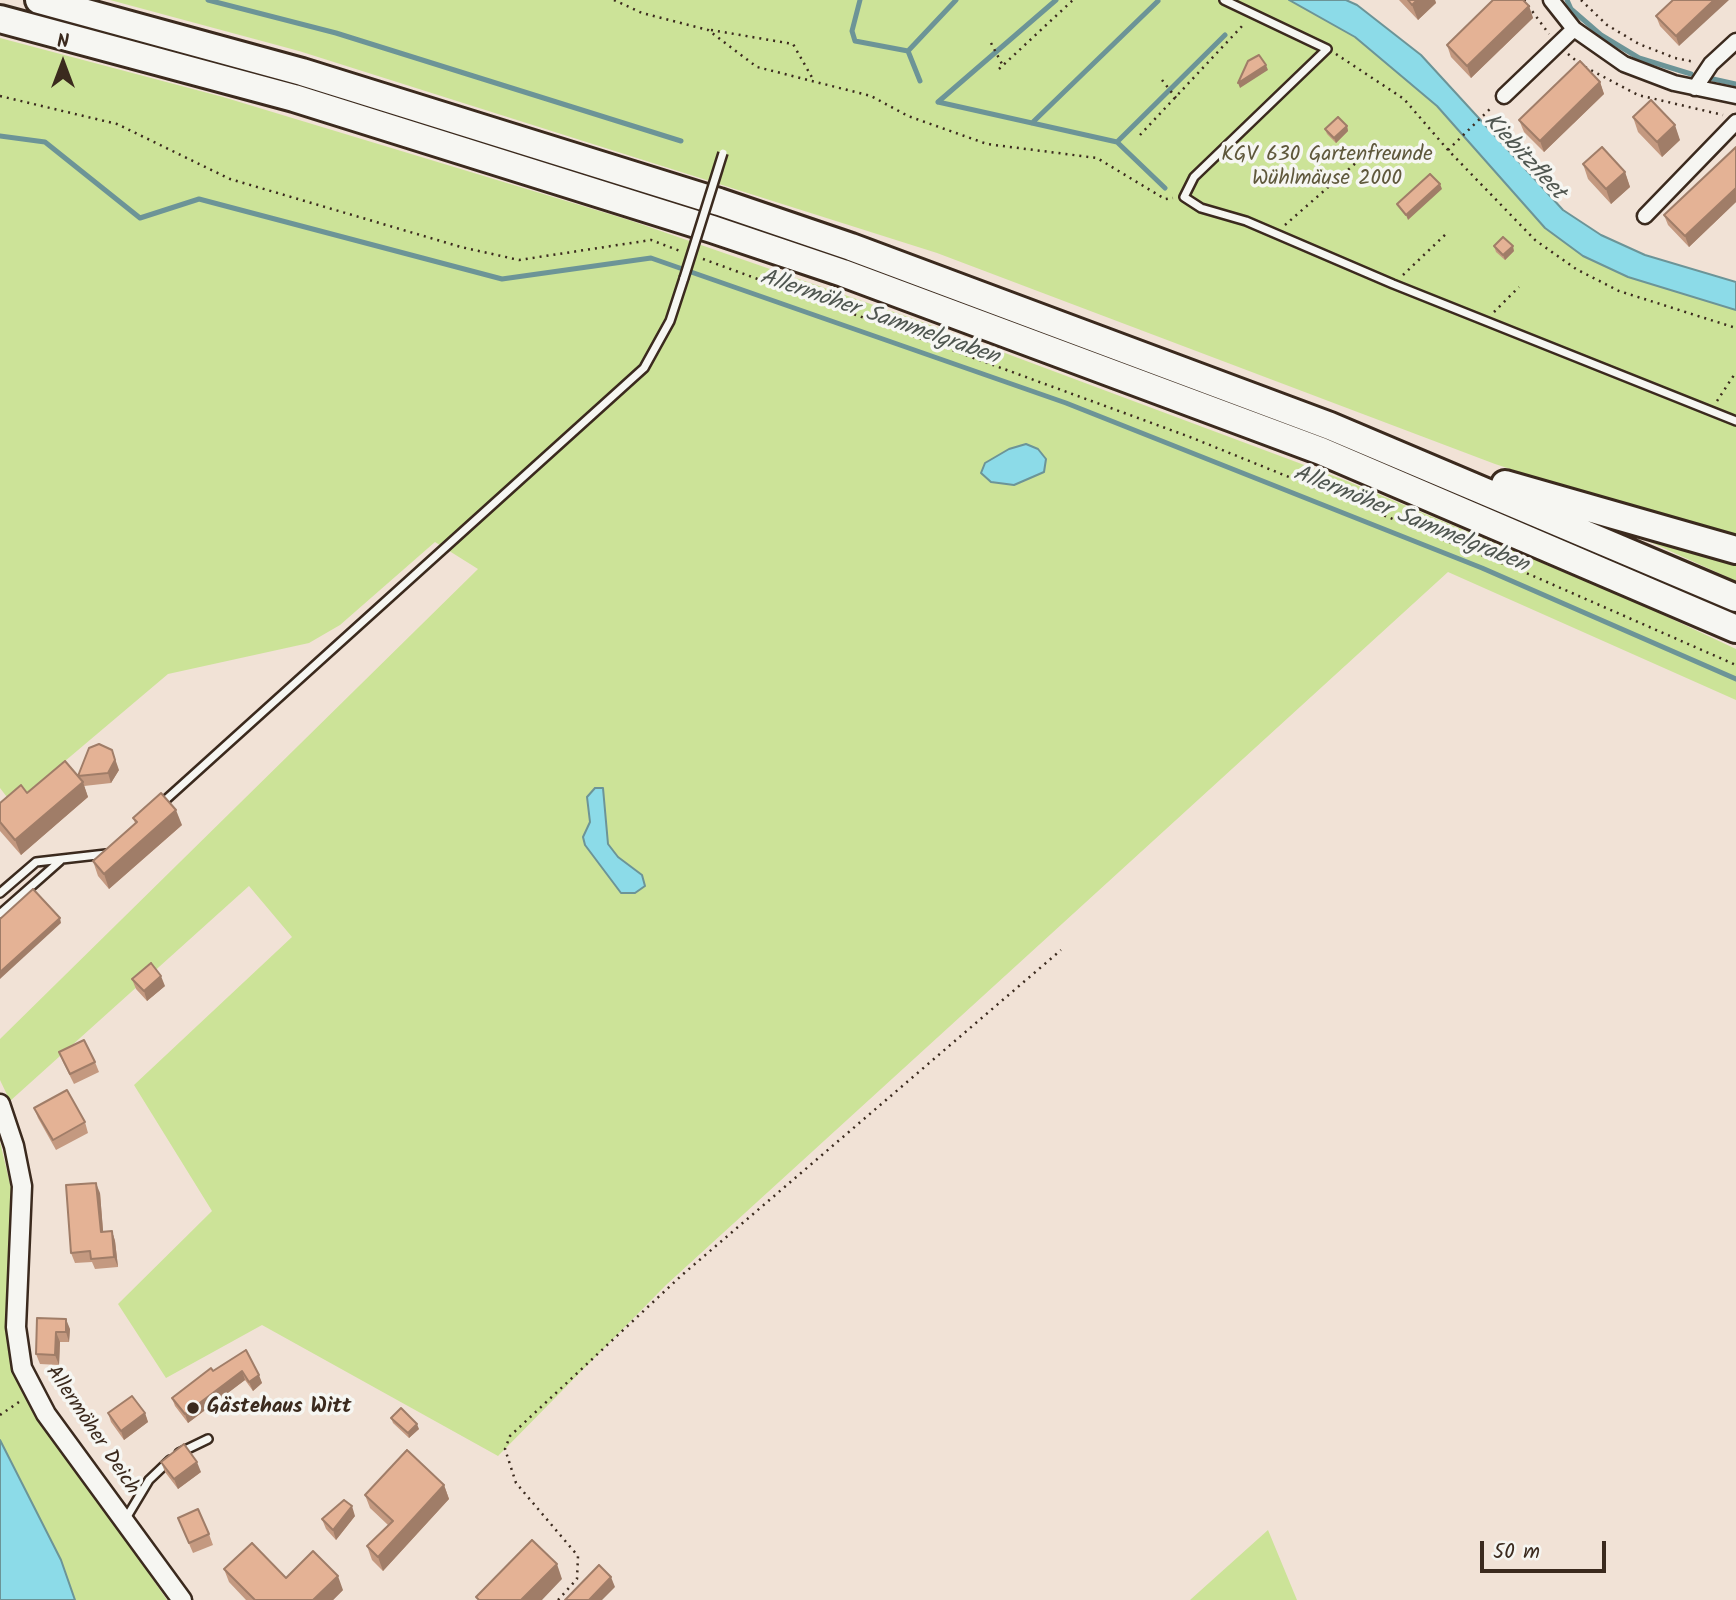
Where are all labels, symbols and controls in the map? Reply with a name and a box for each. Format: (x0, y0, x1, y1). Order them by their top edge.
text: N (57, 27, 69, 57)
north arrow (28, 28, 98, 98)
water label: Kiebitzfleet (1476, 109, 1570, 207)
park label: KGV 630 Gartenfreunde Wühlmäuse 2000 (1221, 143, 1433, 193)
water label: Allermöher Sammelgraben (756, 265, 1002, 373)
water label: Allermöher Sammelgraben (1288, 461, 1532, 581)
street label: Allermöher Deich (39, 1362, 143, 1500)
place label: Gästehaus Witt (207, 1395, 351, 1421)
marker: Gästehaus Witt (185, 1400, 201, 1416)
scale bar (1484, 1526, 1610, 1570)
text: 50 m (1493, 1536, 1540, 1569)

